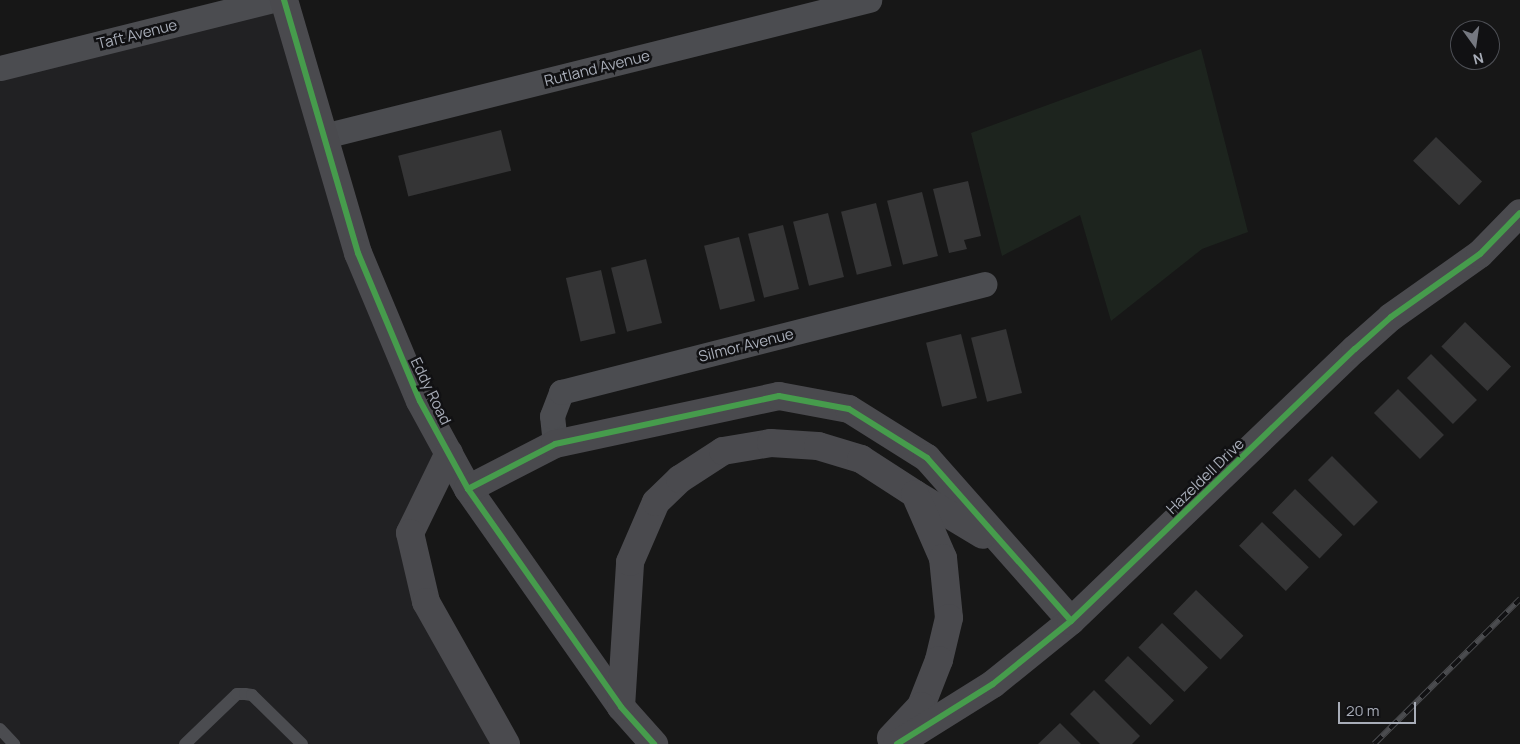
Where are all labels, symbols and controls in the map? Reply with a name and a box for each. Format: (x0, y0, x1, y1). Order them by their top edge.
street label: Taft Avenue (95, 15, 179, 53)
north arrow (1450, 20, 1500, 70)
street label: Rutland Avenue (542, 46, 652, 90)
text: N (1471, 49, 1486, 70)
street label: Silmor Avenue (696, 324, 796, 366)
street label: Eddy Road (407, 354, 455, 428)
street label: Hazeldell Drive (1162, 434, 1248, 518)
scale bar (1340, 692, 1418, 724)
text: 20 m (1346, 700, 1379, 721)

